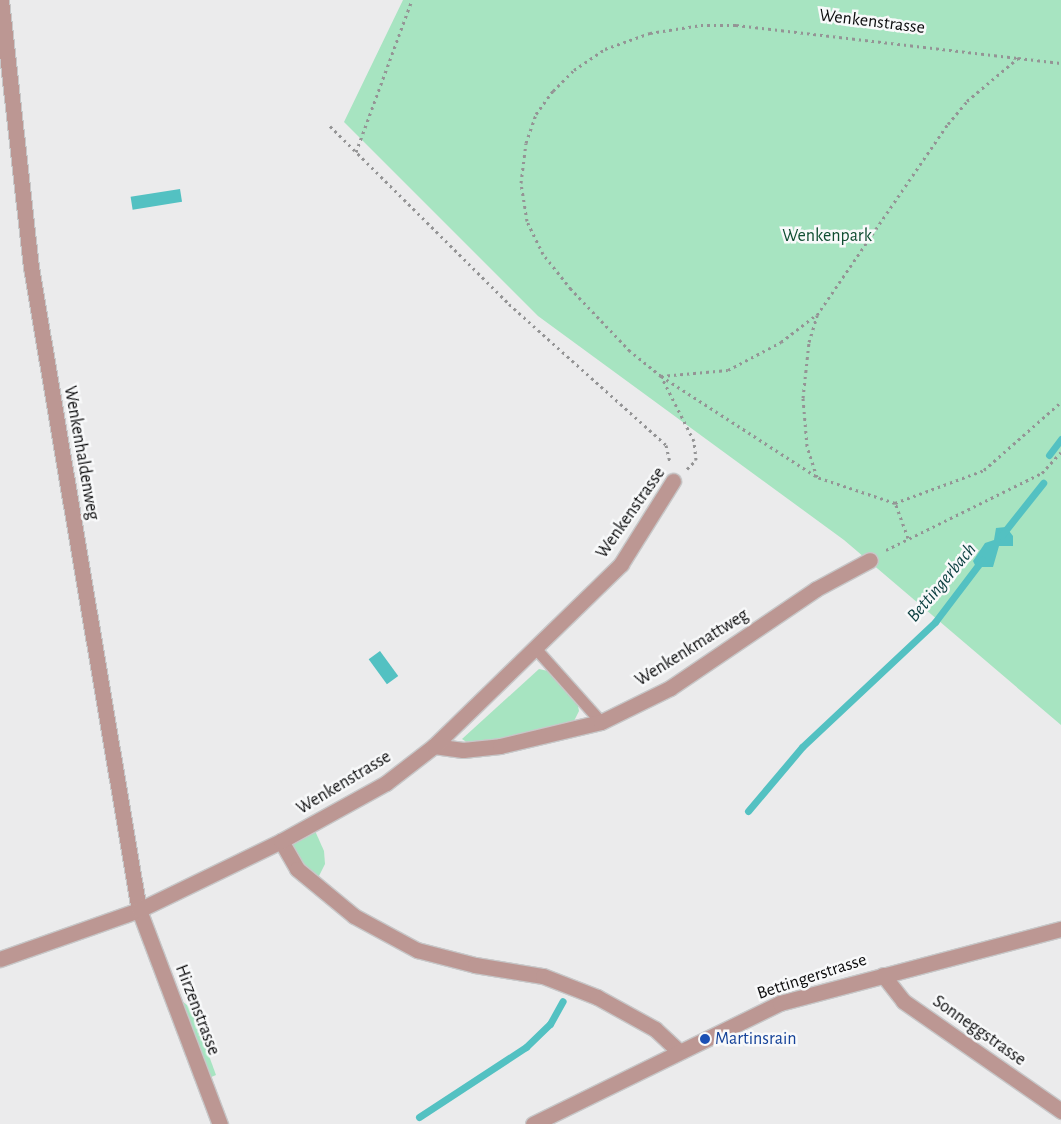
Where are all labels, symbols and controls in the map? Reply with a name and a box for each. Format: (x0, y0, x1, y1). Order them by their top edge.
street label: Wenkenstrasse (818, 5, 926, 39)
park label: Wenkenpark (782, 225, 872, 247)
street label: Wenkenhaldenweg (59, 384, 103, 522)
street label: Wenkenstrasse (592, 463, 670, 563)
water label: Bettingerbach (902, 539, 982, 627)
street label: Wenkenkmattweg (631, 605, 753, 691)
street label: Wenkenstrasse (293, 746, 395, 820)
street label: Bettingerstrasse (755, 949, 869, 1005)
street label: Hirzenstrasse (170, 962, 224, 1058)
street label: Sonneggstrasse (928, 991, 1030, 1071)
place label: Martinsrain (715, 1028, 797, 1050)
marker: Martinsrain (699, 1033, 711, 1045)

